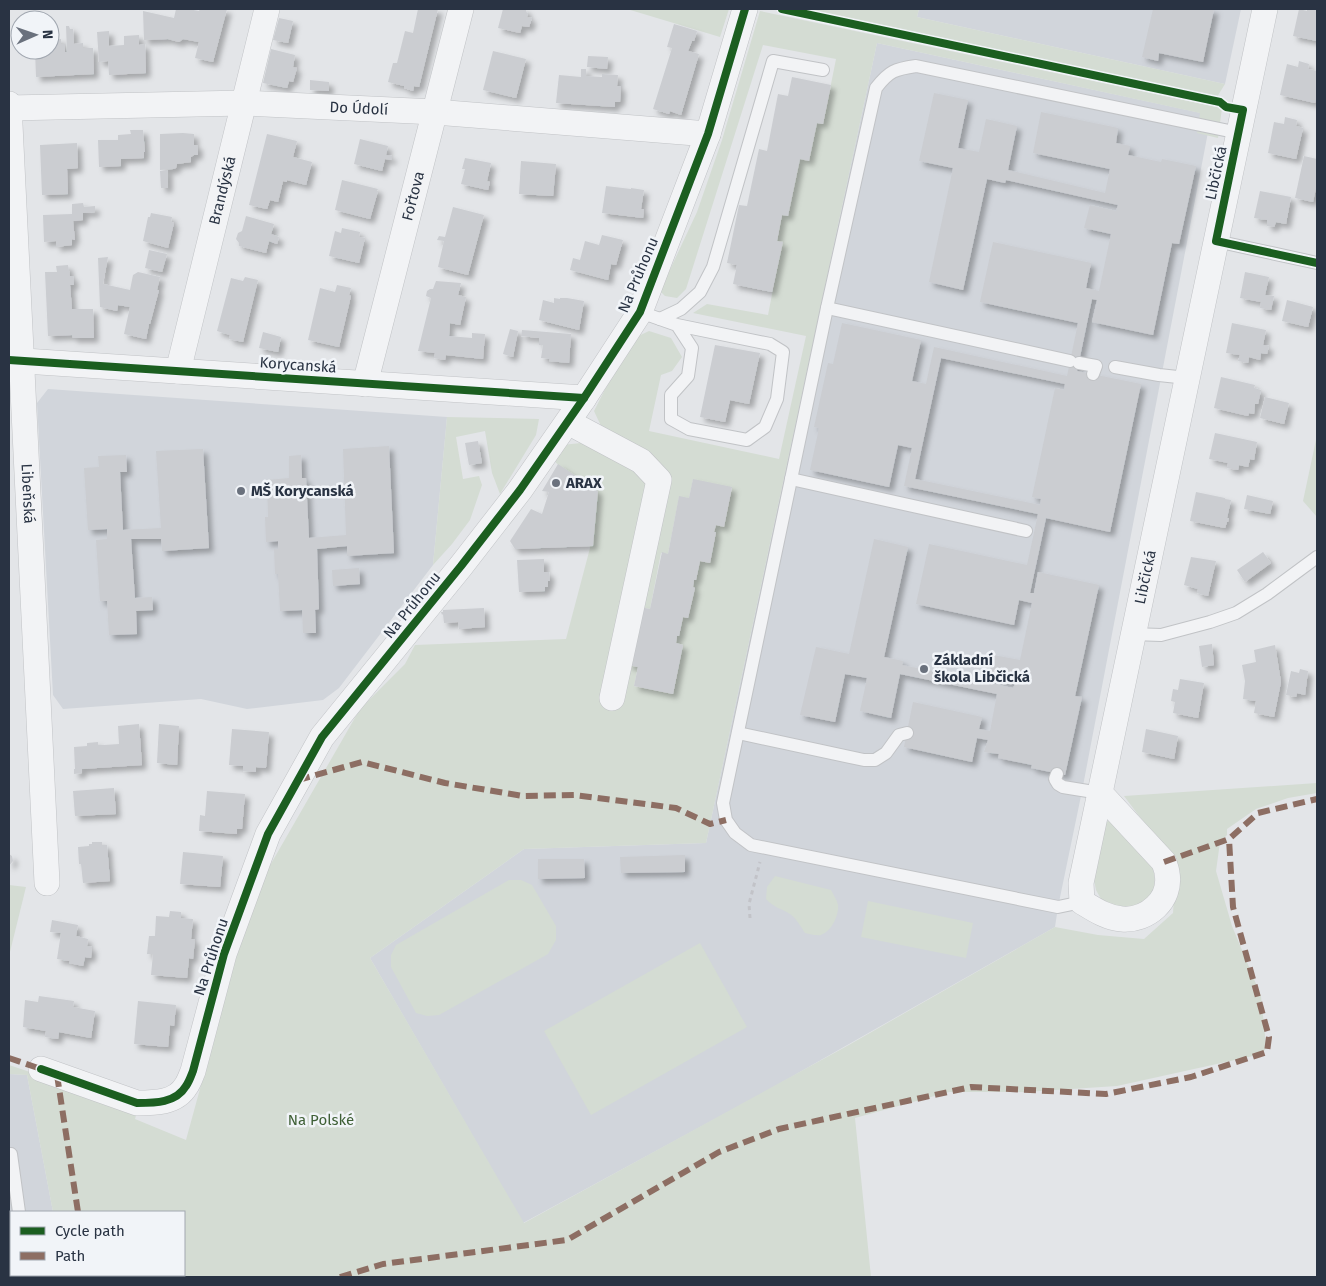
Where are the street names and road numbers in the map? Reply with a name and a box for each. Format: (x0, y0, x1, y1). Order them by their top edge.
street label: Do Údolí (329, 98, 389, 119)
street label: Libčická (1202, 144, 1230, 202)
street label: Brandýská (205, 154, 240, 227)
street label: Fořtova (398, 169, 428, 223)
street label: Na Průhonu (614, 234, 662, 316)
street label: Korycanská (259, 353, 337, 377)
street label: Libeňská (18, 463, 38, 524)
street label: Libčická (1131, 548, 1160, 606)
street label: Na Průhonu (380, 568, 444, 642)
street label: Na Průhonu (190, 916, 232, 998)

